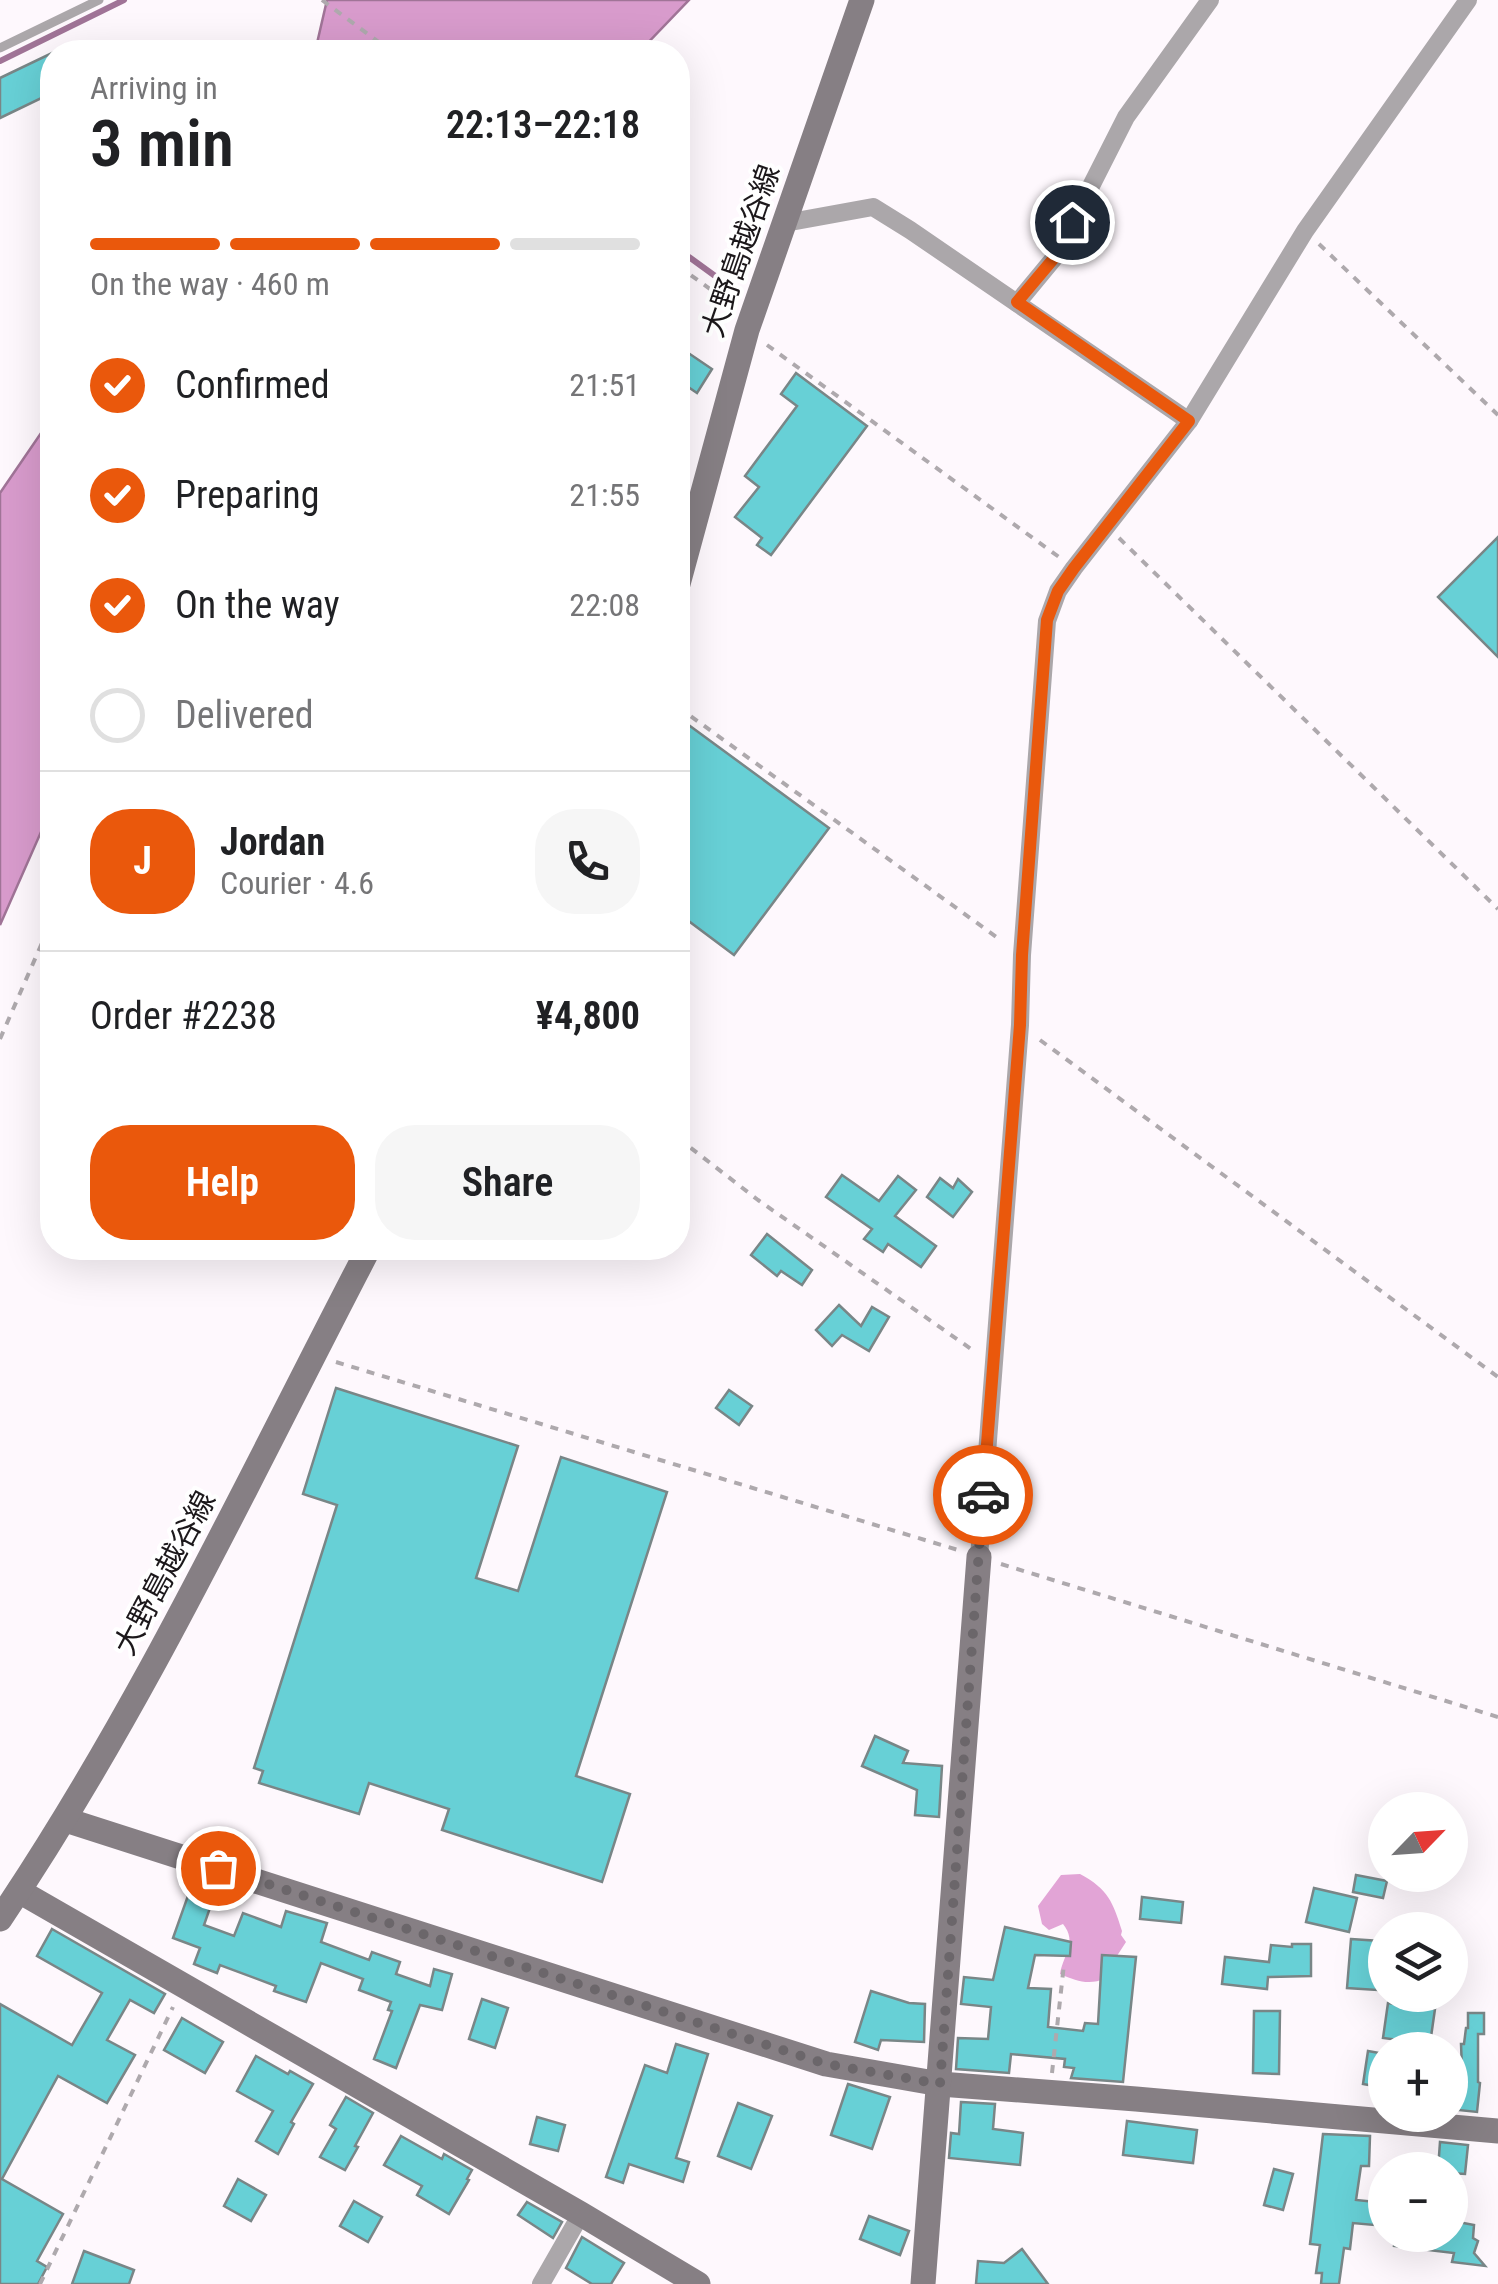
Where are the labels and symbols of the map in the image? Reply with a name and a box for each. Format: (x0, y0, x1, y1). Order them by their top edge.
street label: 大野島越谷線 (695, 160, 786, 342)
pin (1030, 180, 1115, 265)
courier (933, 1445, 1033, 1545)
street label: 大野島越谷線 (107, 1485, 222, 1660)
north arrow (1368, 1792, 1468, 1892)
pin (176, 1826, 261, 1911)

